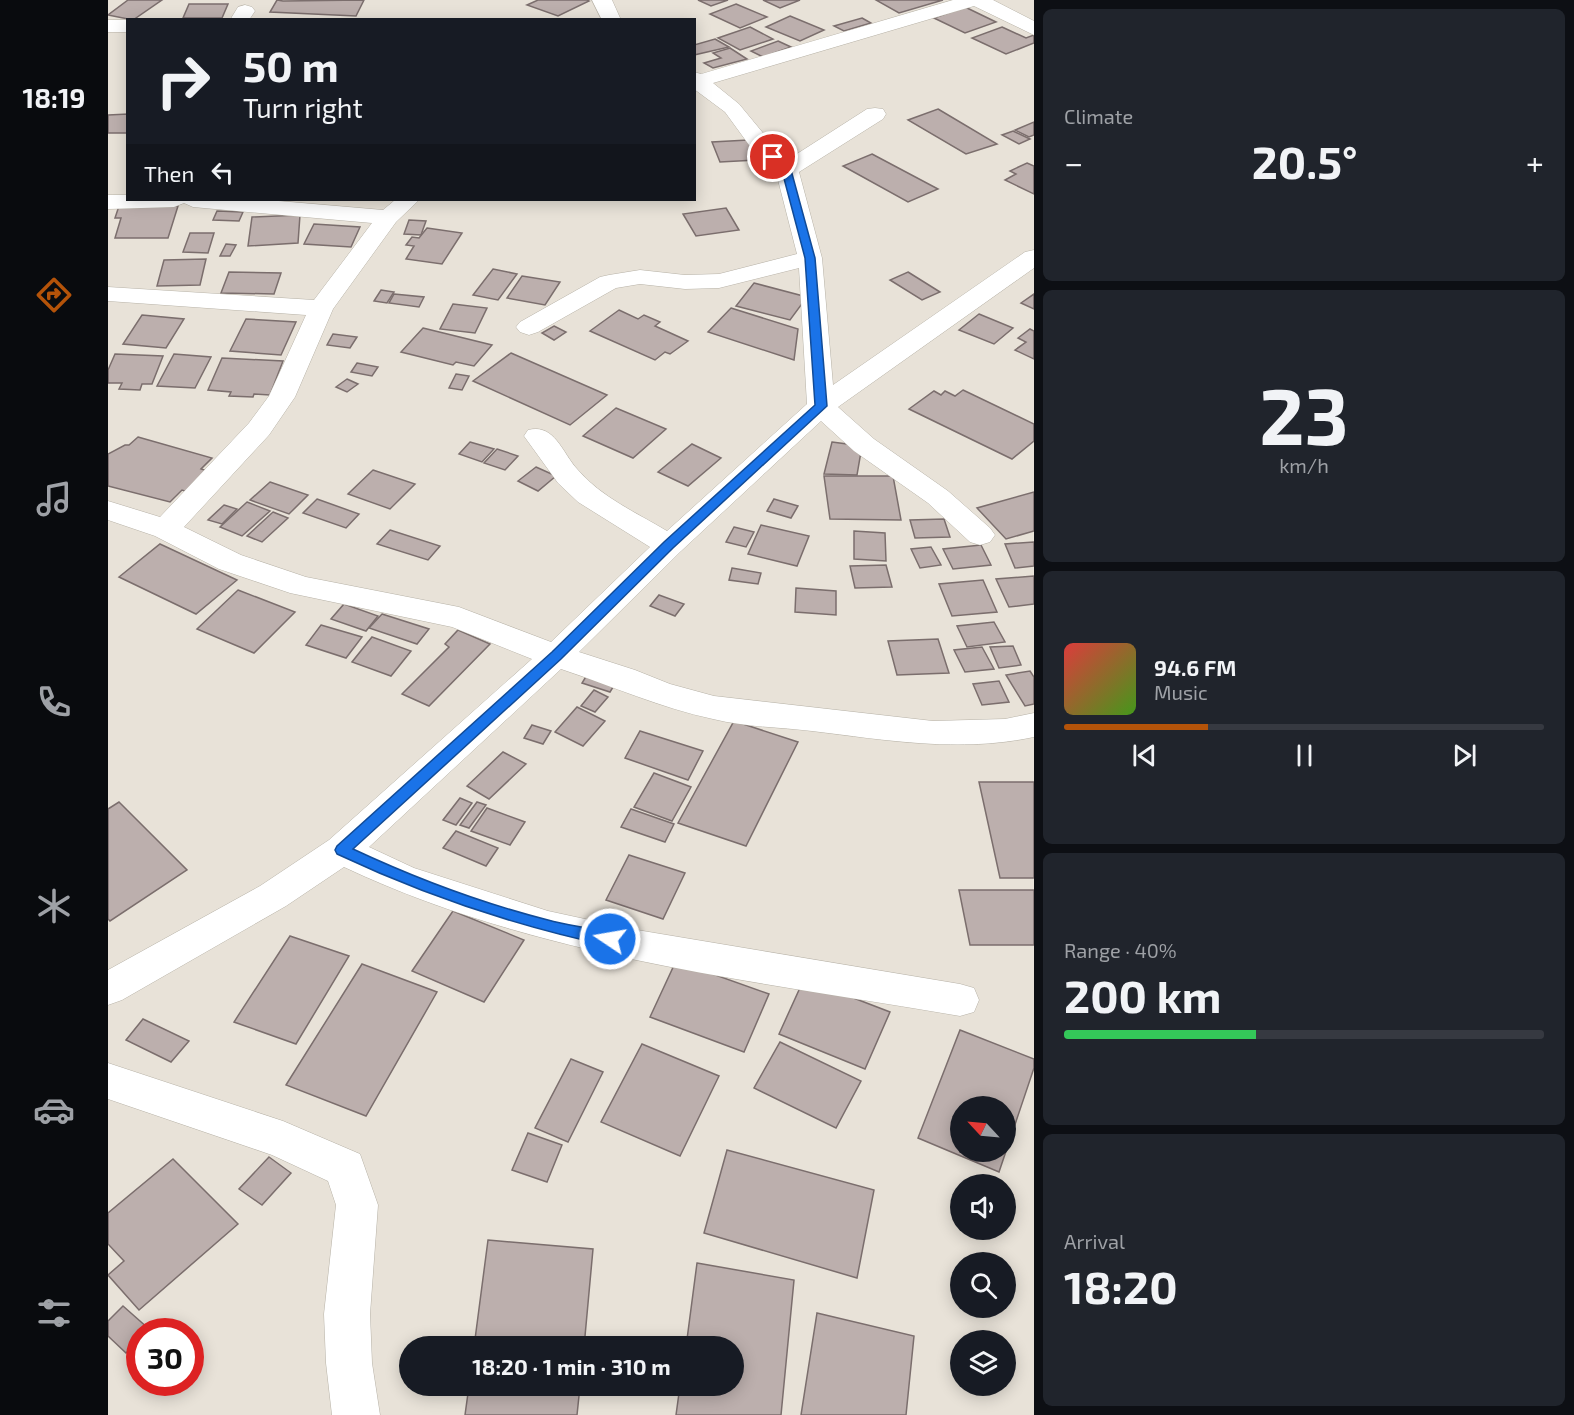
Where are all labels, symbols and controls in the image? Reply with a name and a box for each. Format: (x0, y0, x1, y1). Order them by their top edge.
text: 50 m (243, 40, 339, 90)
icon: right (144, 42, 222, 120)
text: 18:19 (22, 81, 86, 113)
text: Turn right (243, 91, 363, 123)
text: Climate (1064, 104, 1133, 128)
pin (747, 131, 798, 182)
text: 20.5° (1252, 134, 1357, 188)
icon: arrive (756, 140, 789, 173)
text: − (1064, 142, 1083, 182)
text: + (1526, 142, 1544, 182)
icon: left (206, 156, 239, 189)
text: Then (144, 160, 194, 186)
icon: directions (33, 274, 75, 316)
text: 23 (1259, 367, 1349, 461)
text: km/h (1279, 453, 1329, 477)
icon: music (33, 478, 75, 520)
text: 94.6 FM (1154, 654, 1236, 680)
text: Music (1154, 680, 1208, 704)
icon: phone (33, 681, 75, 723)
icon: previous (1128, 739, 1161, 772)
icon: pause (1288, 739, 1321, 772)
icon: next (1448, 739, 1481, 772)
icon: climate (33, 885, 75, 927)
position arrow (578, 907, 642, 971)
text: Range · 40% (1064, 938, 1177, 962)
text: 200 km (1064, 968, 1221, 1022)
icon: car (33, 1089, 75, 1131)
north arrow (950, 1096, 1016, 1162)
map controls (950, 1096, 1016, 1396)
button: sound (950, 1174, 1016, 1240)
text: Arrival (1064, 1229, 1125, 1253)
button: search (950, 1252, 1016, 1318)
text: 18:20 (1064, 1259, 1178, 1313)
icon: filters (33, 1292, 75, 1334)
speed limit sign: 30 (126, 1318, 204, 1396)
button: layers (950, 1330, 1016, 1396)
text: 18:20 · 1 min · 310 m (472, 1353, 671, 1379)

